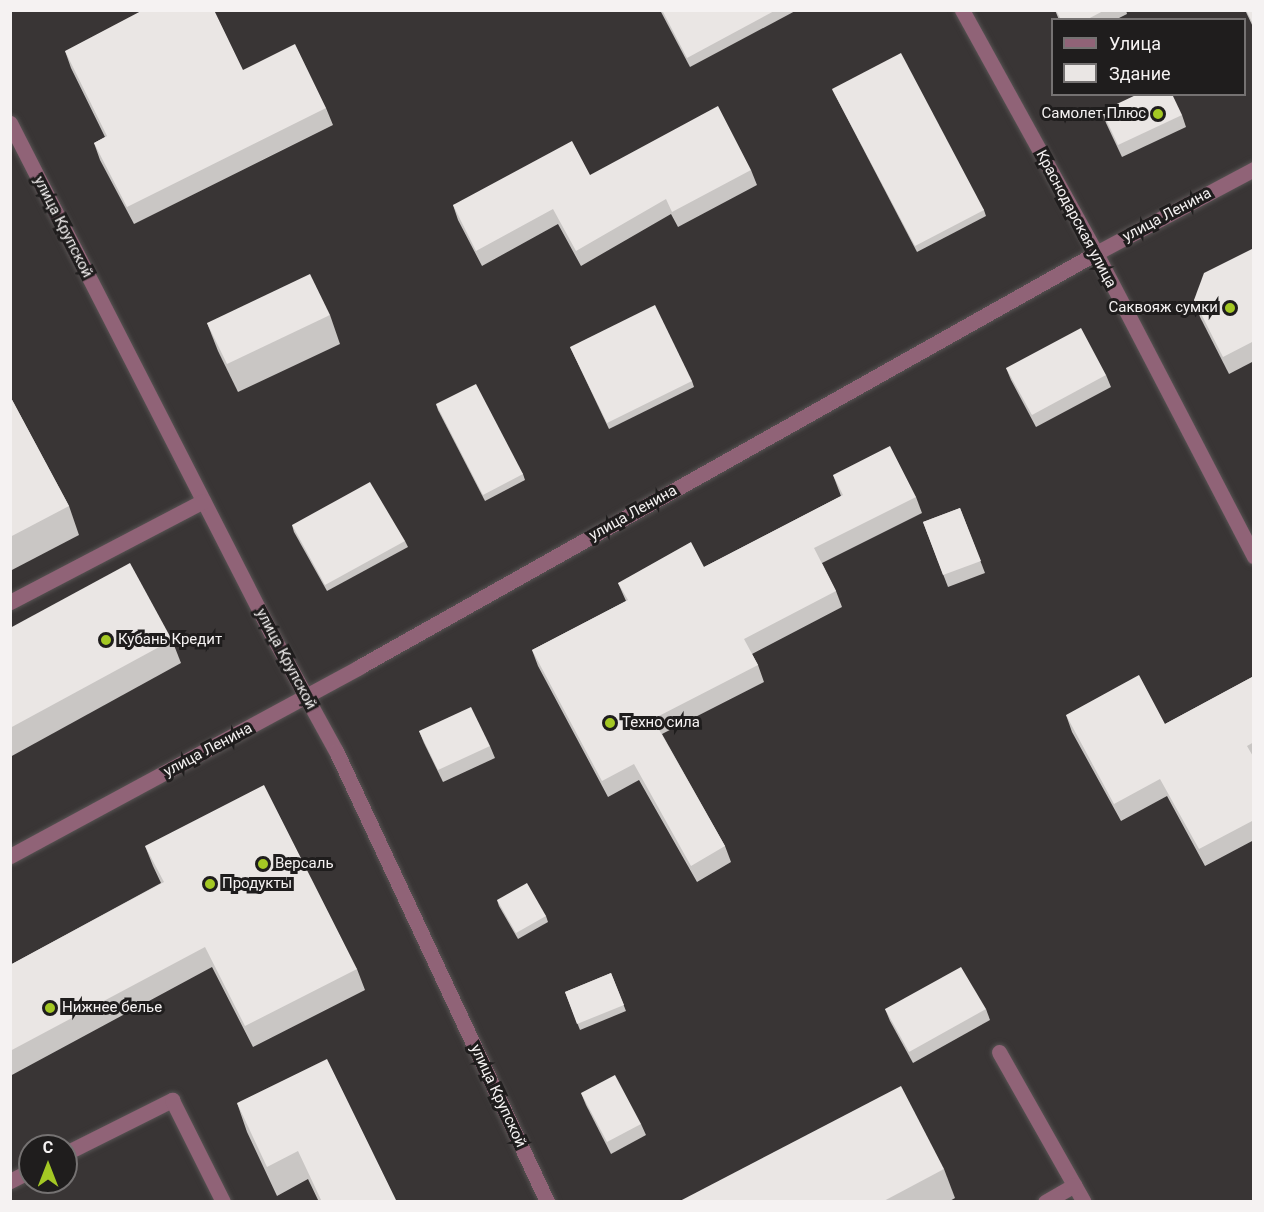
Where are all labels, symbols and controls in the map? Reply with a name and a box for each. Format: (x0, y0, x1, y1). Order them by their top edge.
legend (1051, 18, 1246, 96)
text: Улица (1109, 33, 1161, 54)
text: Здание (1109, 63, 1171, 84)
place label: Самолет Плюс (1042, 105, 1146, 123)
marker: Самолет Плюс (1151, 107, 1165, 121)
street label: Краснодарская улица (1032, 147, 1120, 291)
street label: улица Крупской (30, 173, 96, 281)
street label: улица Ленина (1120, 184, 1214, 246)
place label: Саквояж сумки (1109, 299, 1218, 317)
marker: Саквояж сумки (1223, 301, 1237, 315)
street label: улица Ленина (586, 481, 680, 545)
street label: улица Крупской (252, 606, 320, 712)
place label: Кубань Кредит (118, 631, 222, 649)
marker: Кубань Кредит (99, 633, 113, 647)
place label: Техно сила (622, 714, 700, 732)
marker: Техно сила (603, 716, 617, 730)
street label: улица Ленина (161, 719, 255, 781)
place label: Версаль (275, 855, 334, 873)
marker: Версаль (256, 857, 270, 871)
place label: Продукты (222, 875, 292, 893)
marker: Продукты (203, 877, 217, 891)
place label: Нижнее белье (62, 999, 162, 1017)
marker: Нижнее белье (43, 1001, 57, 1015)
street label: улица Крупской (466, 1042, 530, 1150)
north arrow (18, 1134, 78, 1194)
text: С (43, 1138, 53, 1157)

